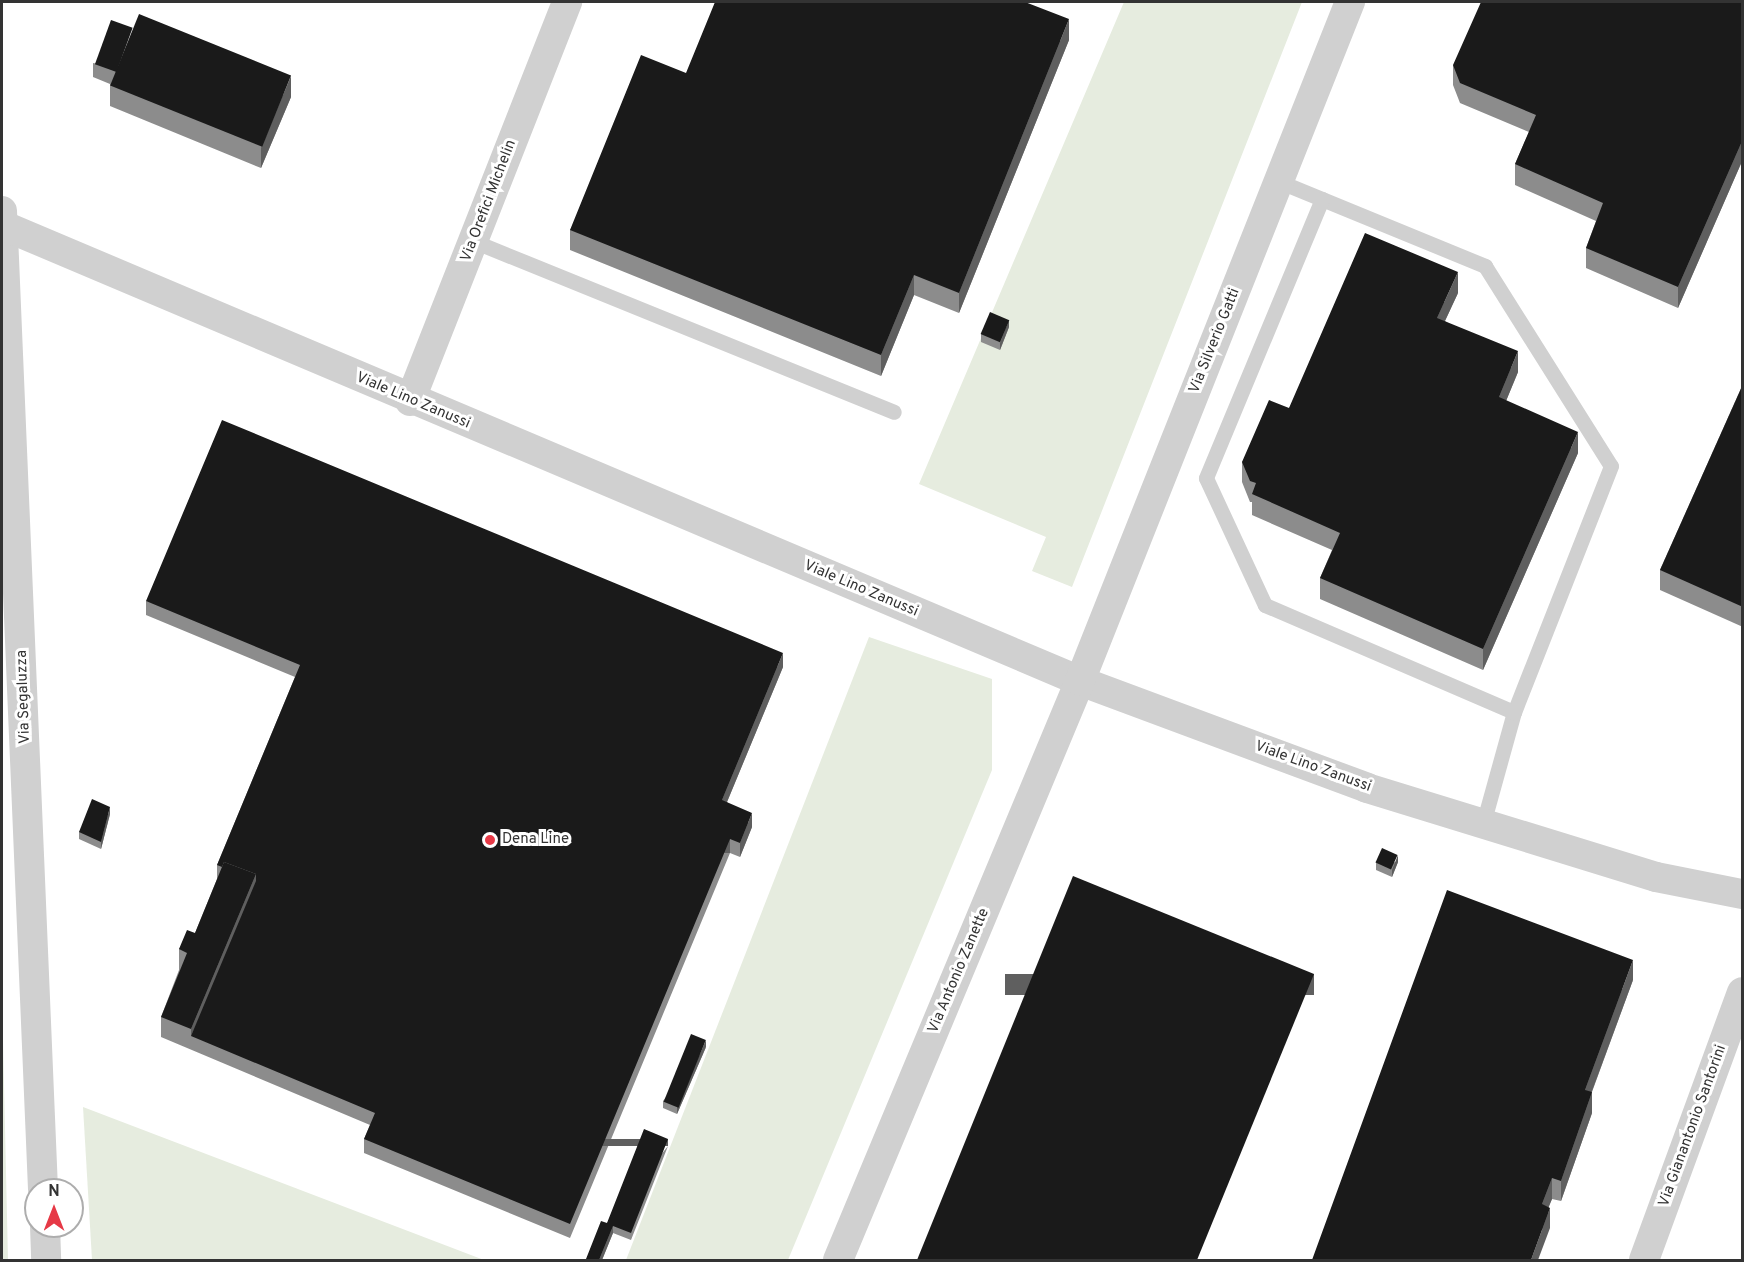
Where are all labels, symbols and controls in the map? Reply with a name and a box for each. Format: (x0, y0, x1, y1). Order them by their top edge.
street label: Via Orefici Michelin (457, 137, 521, 265)
street label: Via Silverio Gatti (1186, 286, 1244, 396)
street label: Viale Lino Zanussi (353, 369, 473, 433)
street label: Viale Lino Zanussi (801, 557, 921, 621)
street label: Via Segaluzza (13, 650, 35, 744)
street label: Viale Lino Zanussi (1252, 738, 1374, 796)
place label: Dena Line (502, 831, 569, 849)
marker: Dena Line (483, 833, 497, 847)
street label: Via Antonio Zanette (924, 905, 994, 1037)
street label: Via Gianantonio Santorini (1655, 1043, 1731, 1209)
north arrow (24, 1178, 84, 1238)
text: N (48, 1182, 60, 1202)

